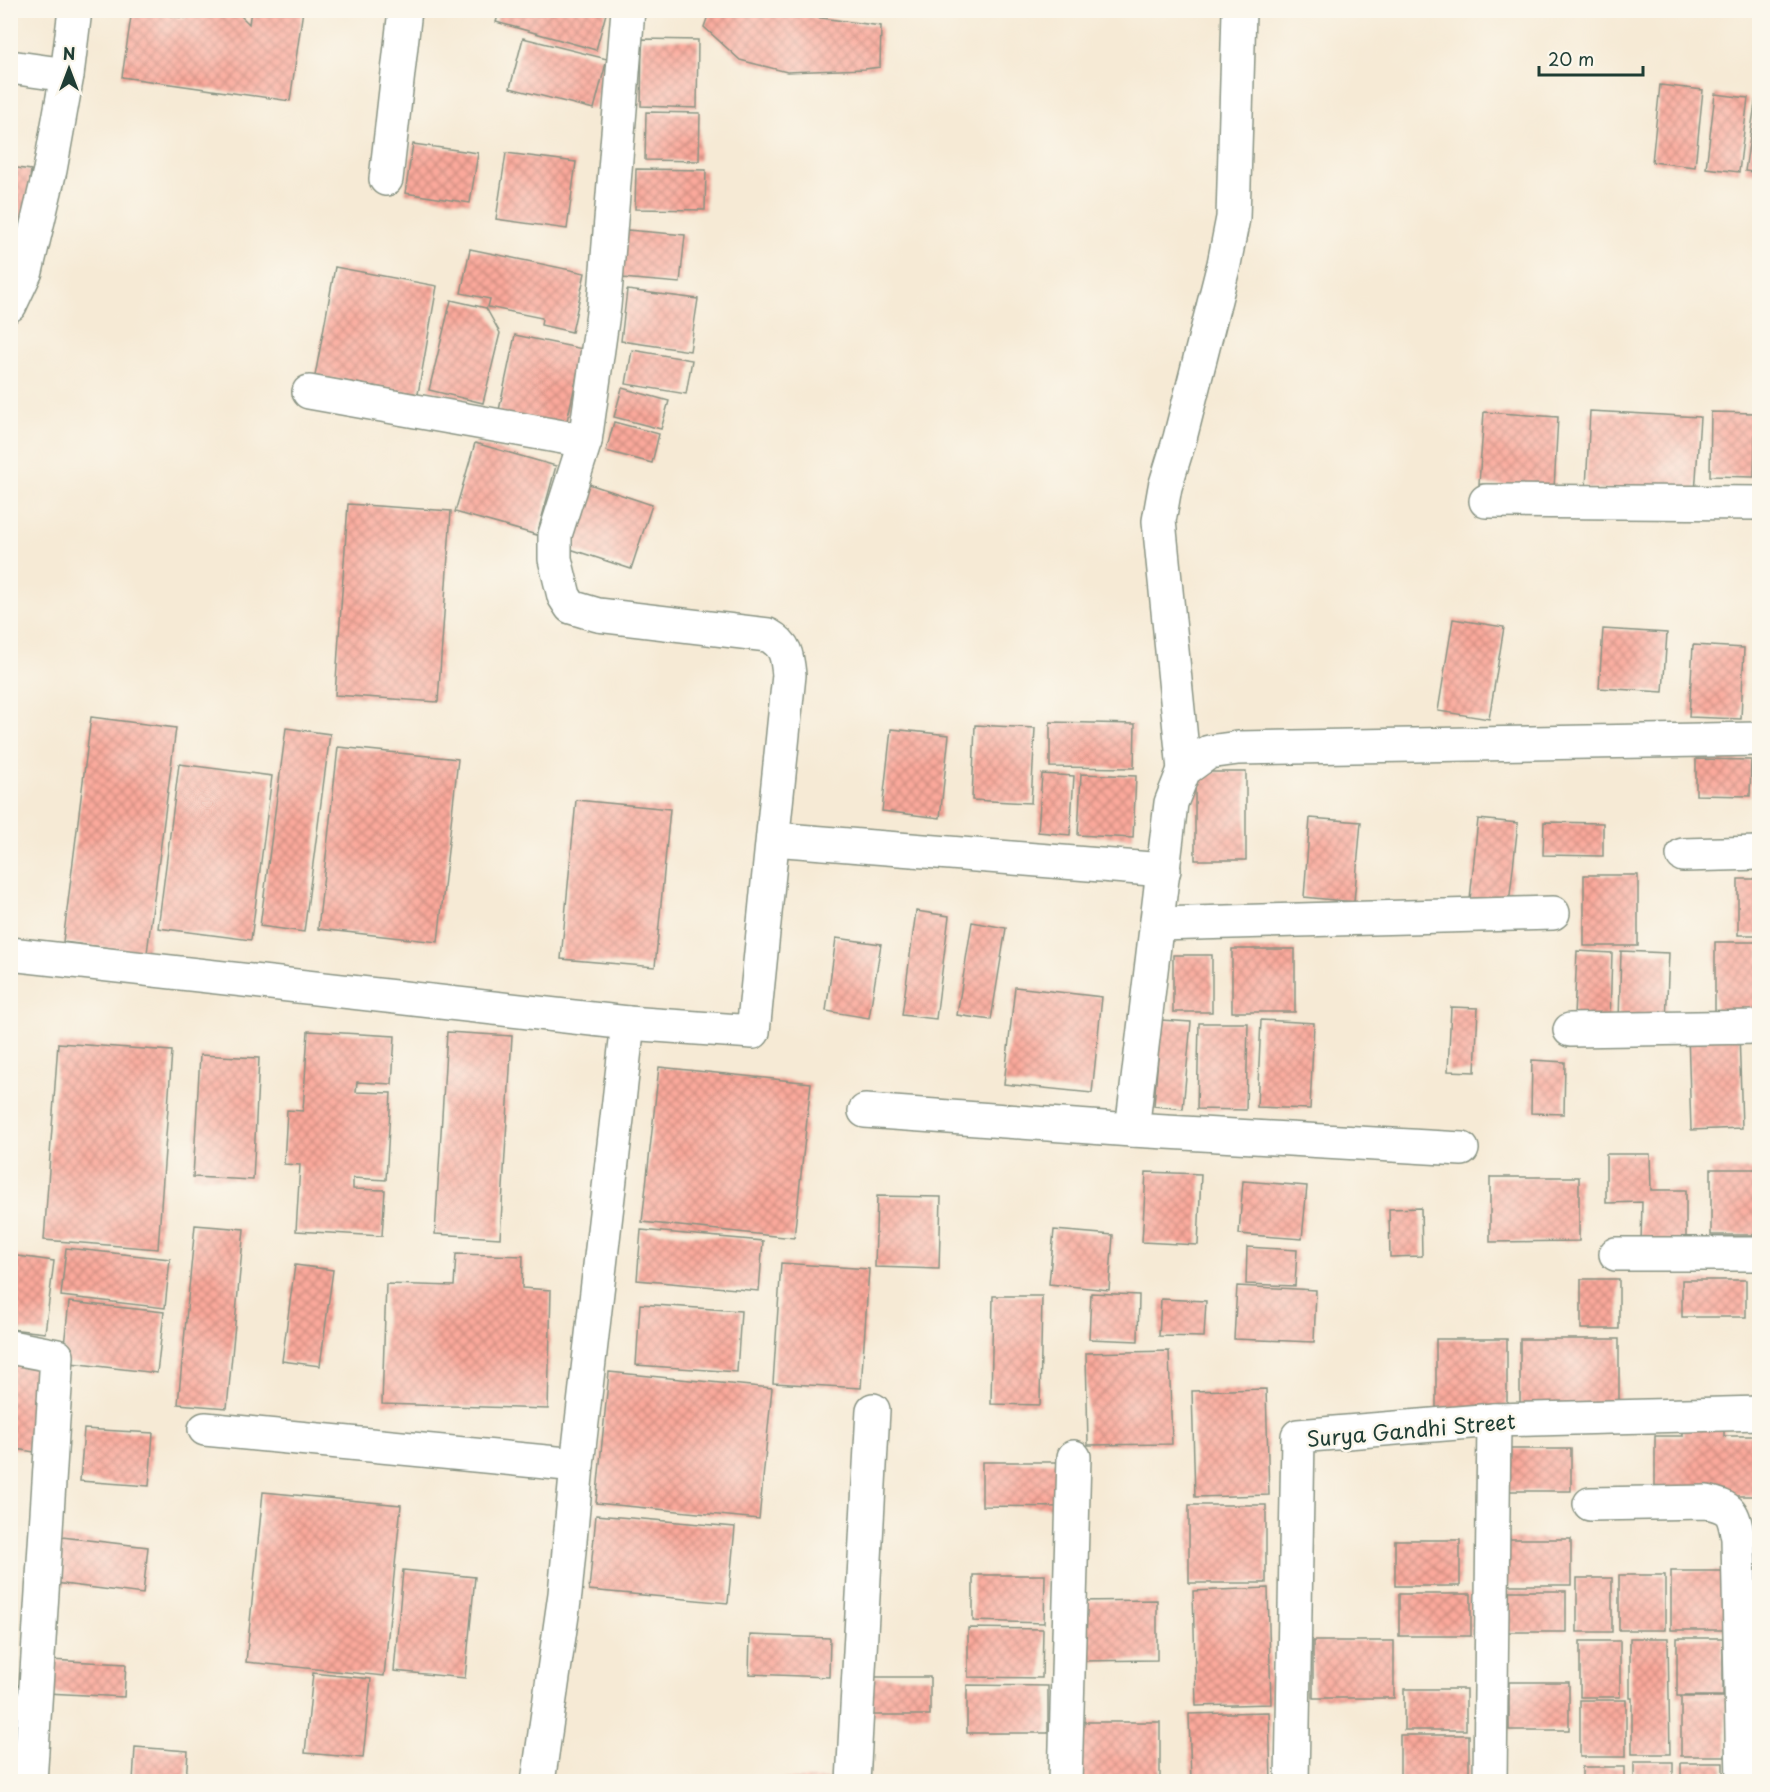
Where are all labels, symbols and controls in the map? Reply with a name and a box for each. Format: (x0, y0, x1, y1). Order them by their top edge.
north arrow (39, 39, 99, 99)
scale bar (1539, 39, 1642, 77)
text: N (63, 41, 75, 65)
text: 20 m (1548, 45, 1594, 72)
street label: Surya Gandhi Street (1305, 1404, 1517, 1454)

